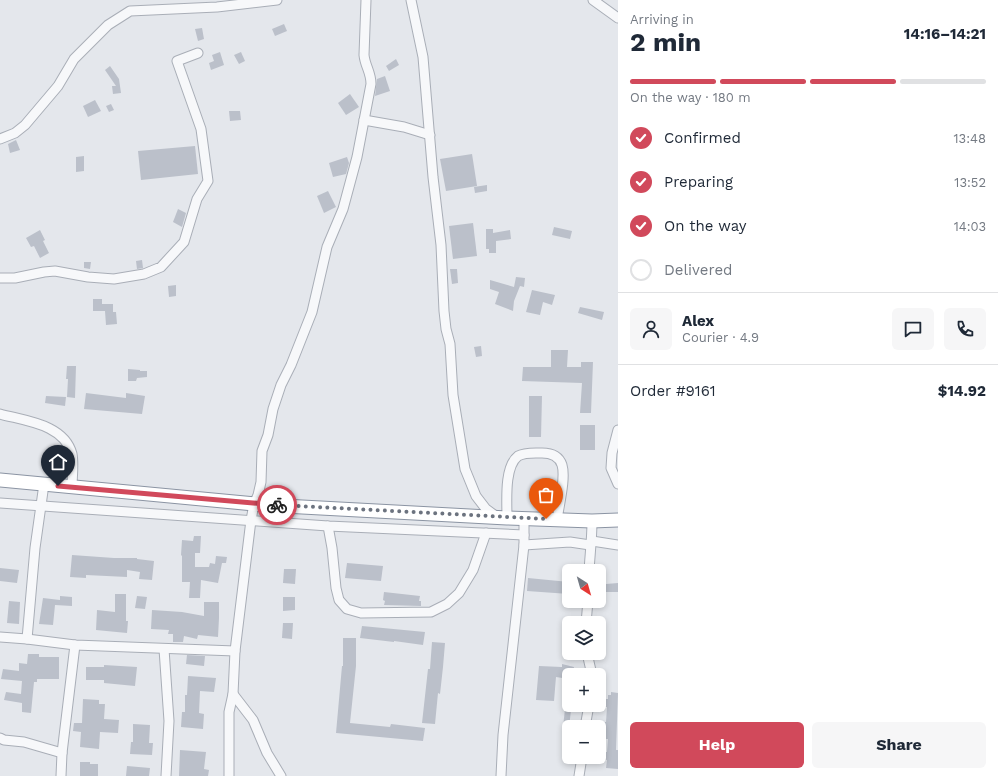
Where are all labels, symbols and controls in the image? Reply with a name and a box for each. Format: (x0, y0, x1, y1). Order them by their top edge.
text: Arriving in (630, 12, 694, 27)
text: 14:16–14:21 (904, 25, 986, 43)
text: 2 min (630, 27, 701, 57)
text: On the way · 180 m (630, 90, 751, 105)
icon: check (630, 127, 652, 149)
text: Confirmed (664, 129, 741, 147)
text: 13:48 (954, 131, 986, 146)
icon: check (630, 171, 652, 193)
text: Preparing (664, 173, 733, 191)
text: 13:52 (954, 175, 986, 190)
icon: check (630, 215, 652, 237)
text: On the way (664, 217, 746, 235)
text: 14:03 (954, 219, 986, 234)
text: Delivered (664, 261, 732, 279)
button: person (630, 308, 672, 350)
button: chat (892, 308, 934, 350)
button: phone (944, 308, 986, 350)
text: Alex (682, 312, 714, 330)
text: Courier · 4.9 (682, 330, 759, 345)
text: Order #9161 (630, 382, 716, 400)
text: $14.92 (938, 382, 986, 400)
pin (41, 445, 75, 486)
icon: home (47, 451, 69, 473)
pin (529, 478, 563, 519)
icon: bag (535, 484, 557, 506)
courier (257, 485, 297, 525)
icon: bike (266, 494, 288, 516)
north arrow (562, 564, 606, 608)
map controls (562, 564, 606, 764)
button: layers (562, 616, 606, 660)
button: + (562, 668, 606, 712)
button: − (562, 720, 606, 764)
button: Help (630, 722, 804, 768)
button: Share (812, 722, 986, 768)

